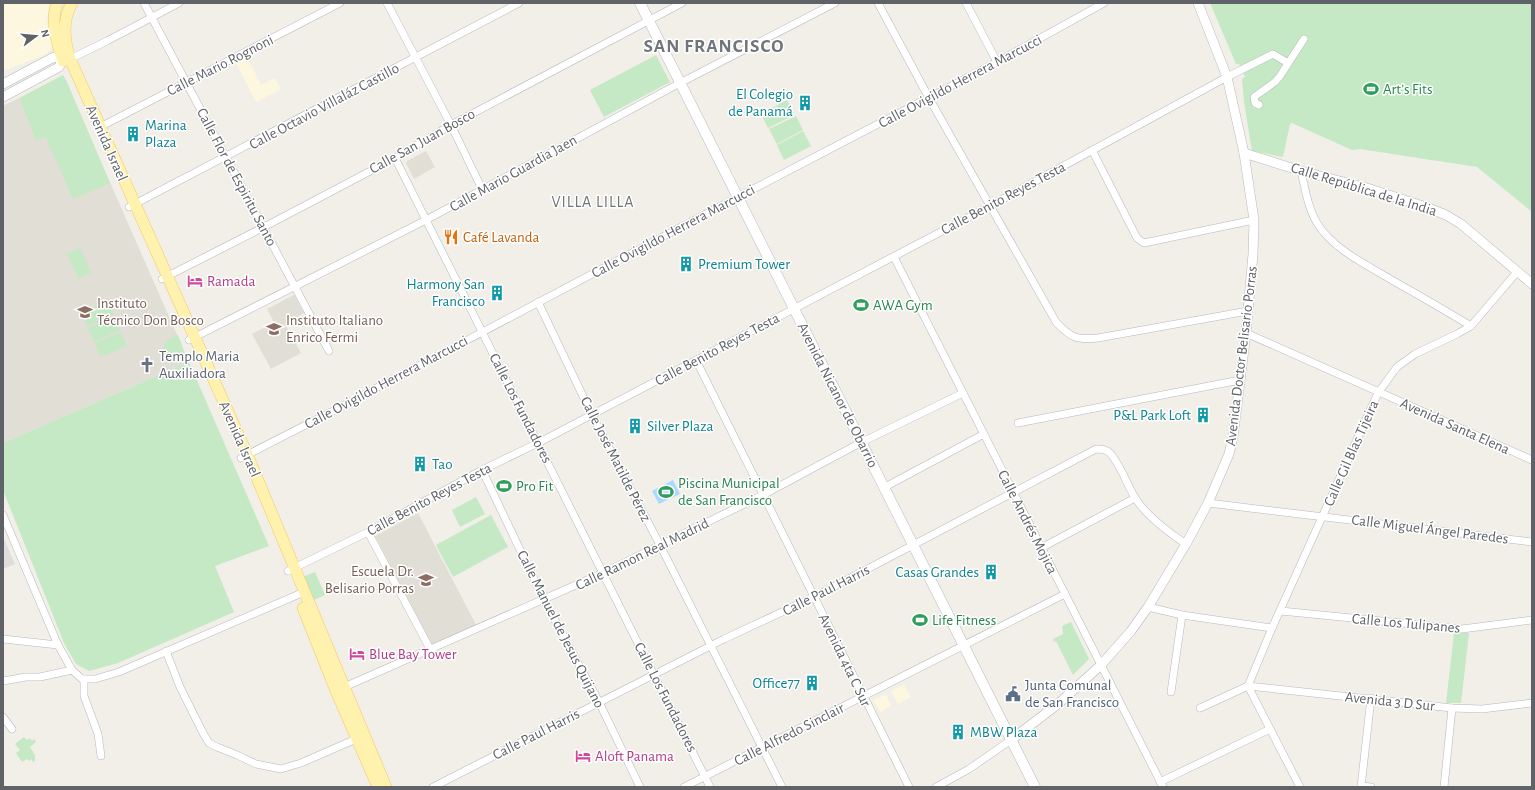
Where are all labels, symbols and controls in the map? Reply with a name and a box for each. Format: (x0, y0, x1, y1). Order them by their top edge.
north arrow (16, 16, 56, 56)
text: N (39, 28, 51, 39)
street label: Calle Mario Rognoni (165, 32, 276, 99)
street label: Calle Ovigildo Herrera Marcucci (876, 32, 1044, 131)
district label: SAN FRANCISCO (643, 37, 785, 56)
street label: Calle Octavio Villaláz Castillo (247, 61, 402, 152)
sports icon: Art's Fits (1362, 80, 1380, 98)
place label: Art's Fits (1383, 82, 1432, 97)
place label: El Colegio de Panamá (728, 87, 793, 119)
building icon: El Colegio de Panamá (796, 94, 814, 112)
street label: Avenida Israel (83, 103, 130, 183)
street label: Calle Flor de Espiritu Santo (194, 106, 279, 249)
street label: Calle San Juan Bosco (367, 106, 478, 177)
place label: Marina Plaza (145, 118, 187, 150)
building icon: Marina Plaza (124, 125, 142, 143)
street label: Calle Mario Guardia Jaen (447, 132, 579, 215)
street label: Calle Benito Reyes Testa (939, 159, 1068, 238)
street label: Calle República de la India (1289, 160, 1439, 219)
street label: Calle Ovigildo Herrera Marcucci (589, 182, 757, 281)
district label: VILLA LILLA (551, 194, 635, 210)
restaurant icon: Café Lavanda (442, 228, 460, 246)
place label: Café Lavanda (463, 230, 540, 245)
building icon: Premium Tower (677, 255, 695, 273)
place label: Premium Tower (698, 257, 790, 272)
street label: Avenida Doctor Belisario Porras (1223, 265, 1260, 447)
hotel icon: Ramada (186, 272, 204, 290)
place label: Ramada (207, 274, 255, 289)
place label: Harmony San Francisco (407, 277, 485, 309)
building icon: Harmony San Francisco (488, 284, 506, 302)
place label: Instituto Técnico Don Bosco (97, 296, 204, 328)
sports icon: AWA Gym (852, 296, 870, 314)
place label: AWA Gym (873, 298, 933, 313)
school or university icon: Instituto Técnico Don Bosco (76, 303, 94, 321)
street label: Calle Benito Reyes Testa (653, 310, 782, 389)
place label: Instituto Italiano Enrico Fermi (286, 313, 383, 345)
school or university icon: Instituto Italiano Enrico Fermi (265, 320, 283, 338)
street label: Avenida Nicanor de Obarrio (794, 320, 881, 470)
street label: Calle Ovigildo Herrera Marcucci (302, 333, 470, 432)
place label: Templo Maria Auxiliadora (159, 349, 239, 381)
street label: Calle Los Fundadores (486, 351, 555, 466)
church icon: Templo Maria Auxiliadora (138, 356, 156, 374)
street label: Calle José Matilde Pérez (578, 394, 654, 524)
street label: Avenida Santa Elena (1398, 396, 1512, 457)
street label: Calle Gil Blas Tijeira (1321, 398, 1382, 508)
street label: Avenida Israel (216, 399, 263, 479)
building icon: P&L Park Loft (1194, 406, 1212, 424)
place label: P&L Park Loft (1113, 408, 1191, 423)
building icon: Silver Plaza (626, 417, 644, 435)
place label: Silver Plaza (647, 419, 713, 434)
building icon: Tao (411, 455, 429, 473)
place label: Tao (432, 457, 453, 472)
street label: Calle Benito Reyes Testa (365, 460, 494, 539)
street label: Calle Andrés Mojica (995, 468, 1060, 577)
place label: Piscina Municipal de San Francisco (678, 476, 780, 508)
sports icon: Pro Fit (495, 477, 513, 495)
place label: Pro Fit (516, 479, 553, 494)
sports icon: Piscina Municipal de San Francisco (657, 483, 675, 501)
street label: Calle Miguel Ángel Paredes (1351, 510, 1509, 547)
street label: Calle Ramon Real Madrid (573, 516, 711, 593)
street label: Calle Manuel de Jesus Quijano (514, 548, 607, 711)
street label: Calle Paul Harris (780, 562, 872, 619)
building icon: Casas Grandes (982, 563, 1000, 581)
place label: Escuela Dr. Belisario Porras (325, 564, 414, 596)
place label: Casas Grandes (896, 565, 979, 580)
school or university icon: Escuela Dr. Belisario Porras (417, 571, 435, 589)
sports icon: Life Fitness (911, 611, 929, 629)
street label: Calle Los Tulipanes (1351, 611, 1461, 636)
street label: Avenida 4ta C Sur (816, 612, 874, 709)
place label: Life Fitness (932, 613, 996, 628)
street label: Calle Los Fundadores (631, 640, 700, 755)
hotel icon: Blue Bay Tower (348, 645, 366, 663)
place label: Blue Bay Tower (369, 647, 457, 662)
building icon: Office77 (803, 674, 821, 692)
place label: Office77 (752, 676, 800, 691)
place label: Junta Comunal de San Francisco (1025, 678, 1119, 710)
public building icon: Junta Comunal de San Francisco (1004, 685, 1022, 703)
street label: Avenida 3 D Sur (1344, 689, 1436, 714)
street label: Calle Alfredo Sinclair (732, 700, 847, 769)
street label: Calle Paul Harris (490, 706, 582, 763)
building icon: MBW Plaza (949, 723, 967, 741)
place label: MBW Plaza (970, 725, 1037, 740)
hotel icon: Aloft Panama (574, 747, 592, 765)
place label: Aloft Panama (595, 749, 674, 764)

